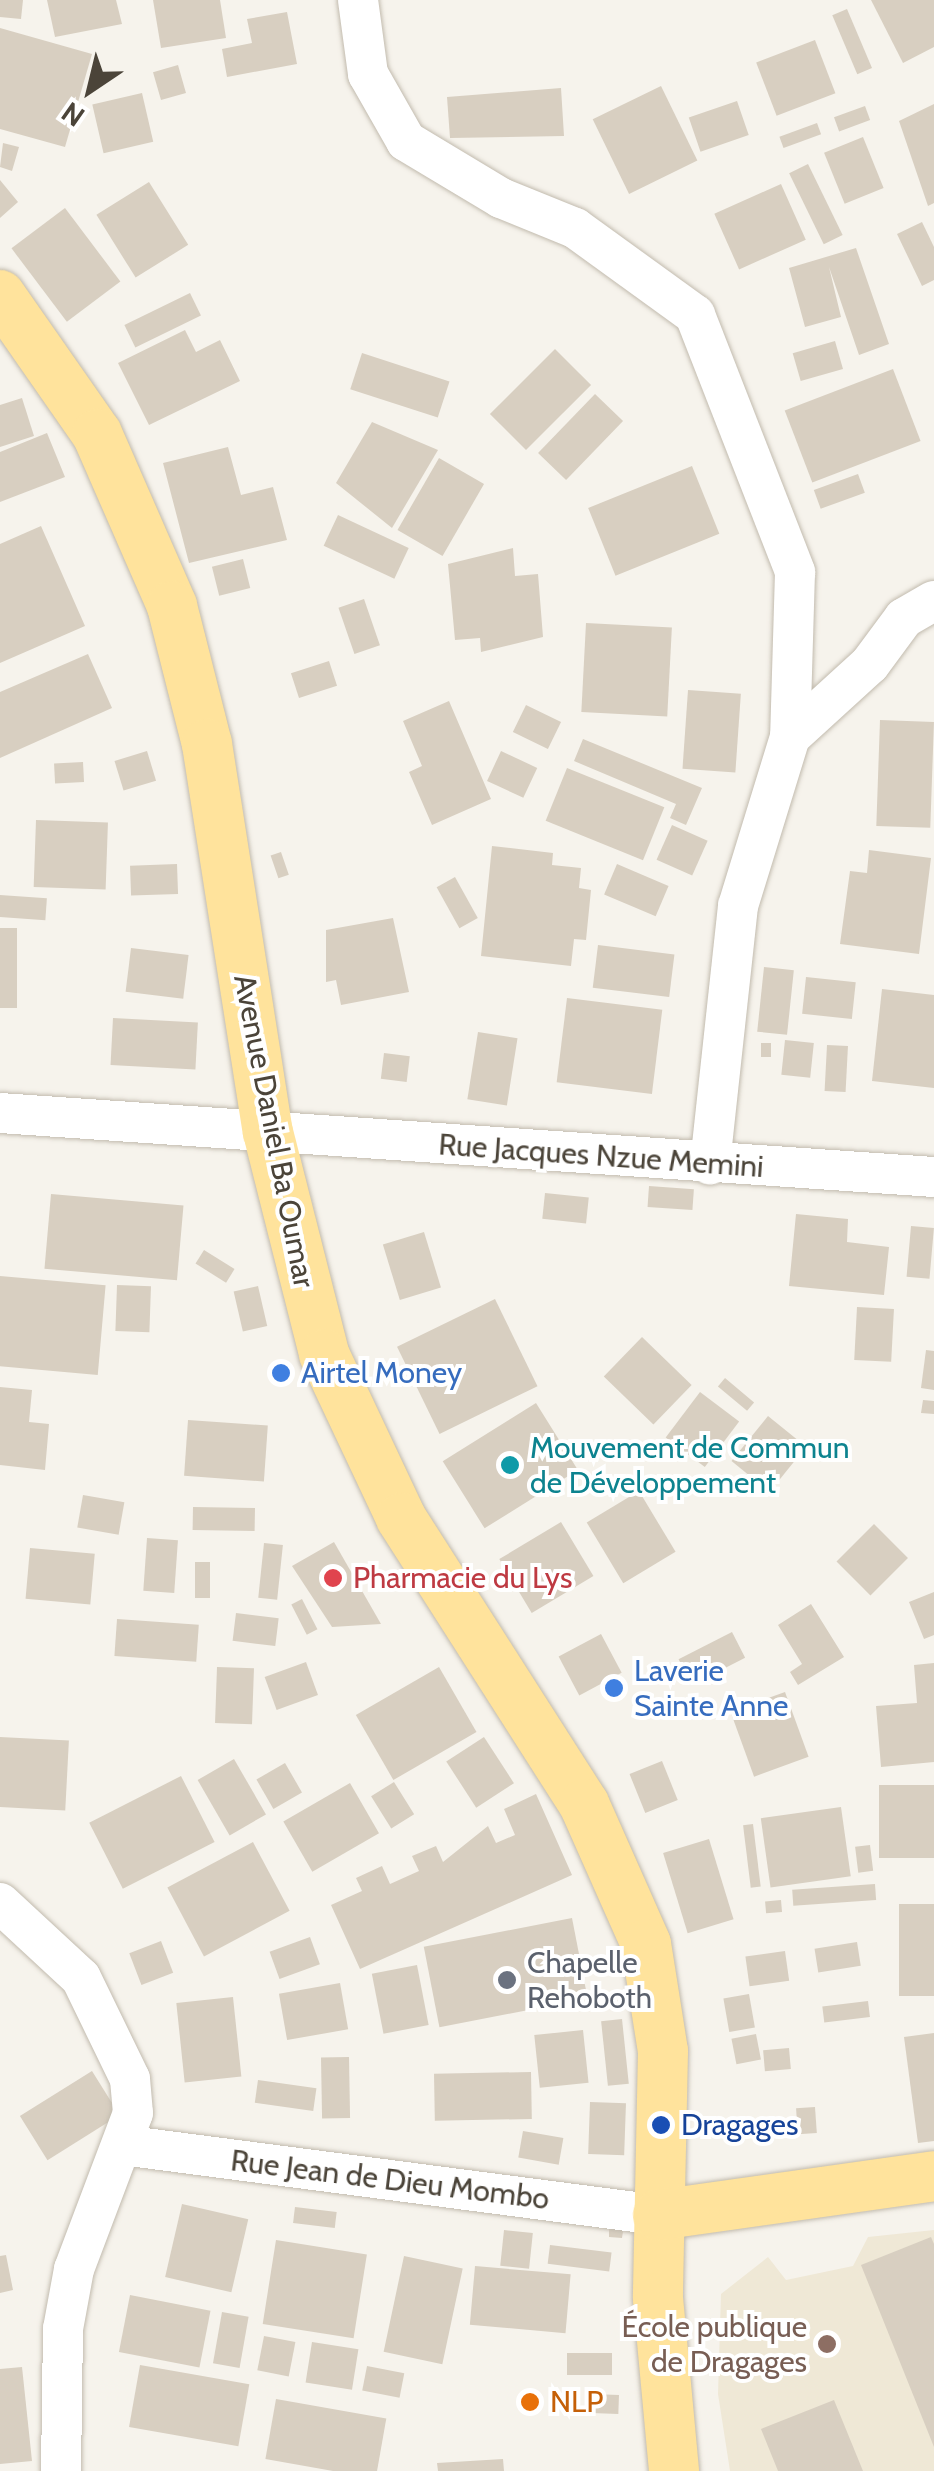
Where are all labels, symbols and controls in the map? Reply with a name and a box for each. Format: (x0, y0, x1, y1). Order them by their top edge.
north arrow (40, 40, 140, 140)
text: N (55, 95, 91, 134)
street label: Avenue Daniel Ba Oumar (226, 971, 322, 1291)
street label: Rue Jacques Nzue Memini (437, 1127, 765, 1185)
place label: Airtel Money (301, 1355, 462, 1391)
marker: Airtel Money (270, 1362, 292, 1384)
place label: Mouvement de Commun de Développement (530, 1430, 850, 1500)
marker: Mouvement de Commun de Développement (499, 1454, 521, 1476)
place label: Pharmacie du Lys (353, 1560, 572, 1596)
marker: Pharmacie du Lys (322, 1567, 344, 1589)
place label: Laverie Sainte Anne (634, 1653, 788, 1724)
marker: Laverie Sainte Anne (603, 1677, 625, 1699)
place label: Chapelle Rehoboth (527, 1945, 652, 2016)
marker: Chapelle Rehoboth (496, 1969, 518, 1991)
place label: Dragages (681, 2107, 798, 2143)
marker: Dragages (650, 2114, 672, 2136)
street label: Rue Jean de Dieu Mombo (229, 2143, 551, 2217)
place label: École publique de Dragages (622, 2309, 807, 2380)
marker: École publique de Dragages (816, 2333, 838, 2355)
place label: NLP (550, 2384, 603, 2420)
marker: NLP (519, 2391, 541, 2413)

